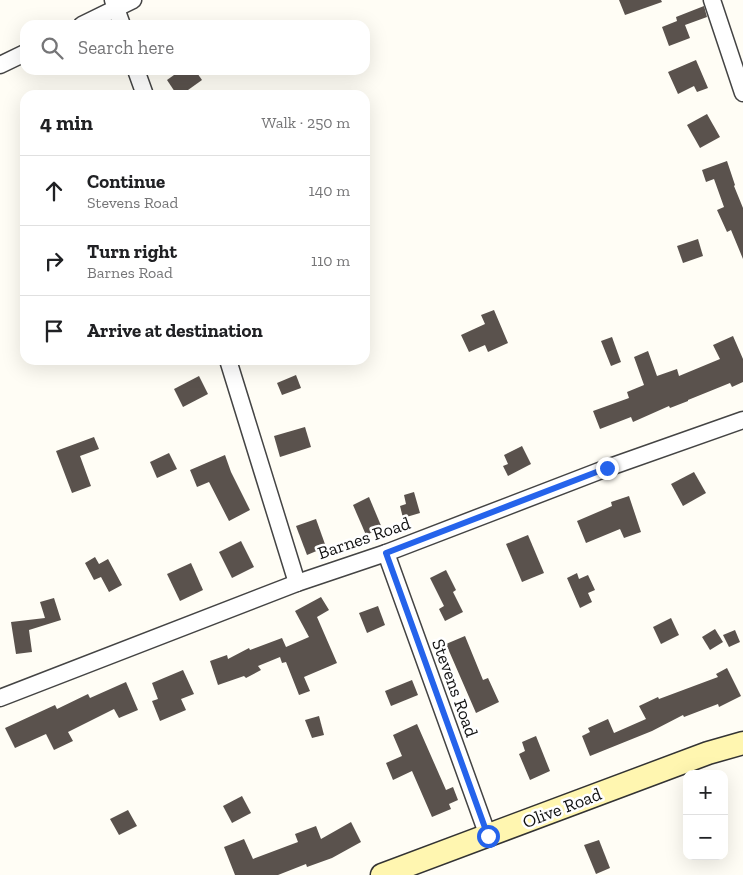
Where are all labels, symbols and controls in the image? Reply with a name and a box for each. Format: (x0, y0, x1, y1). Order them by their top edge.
search box (20, 20, 370, 75)
icon: search (38, 34, 66, 62)
text: Search here (78, 36, 174, 59)
text: 4 min (40, 110, 93, 135)
text: Walk · 250 m (262, 113, 350, 132)
text: Continue (87, 170, 165, 193)
icon: ahead (40, 177, 68, 205)
text: 140 m (309, 181, 350, 200)
text: Stevens Road (87, 193, 178, 212)
text: Turn right (87, 240, 177, 263)
icon: right (40, 247, 68, 275)
text: 110 m (311, 251, 350, 270)
text: Barnes Road (87, 263, 173, 282)
icon: arrive (40, 317, 68, 345)
text: Arrive at destination (87, 319, 263, 342)
route end (596, 457, 619, 480)
street label: Barnes Road (315, 512, 413, 564)
street label: Stevens Road (427, 636, 483, 740)
map controls (683, 770, 728, 860)
button: + (683, 770, 728, 815)
street label: Olive Road (519, 783, 605, 833)
button: − (683, 815, 728, 860)
route start (477, 825, 500, 848)

